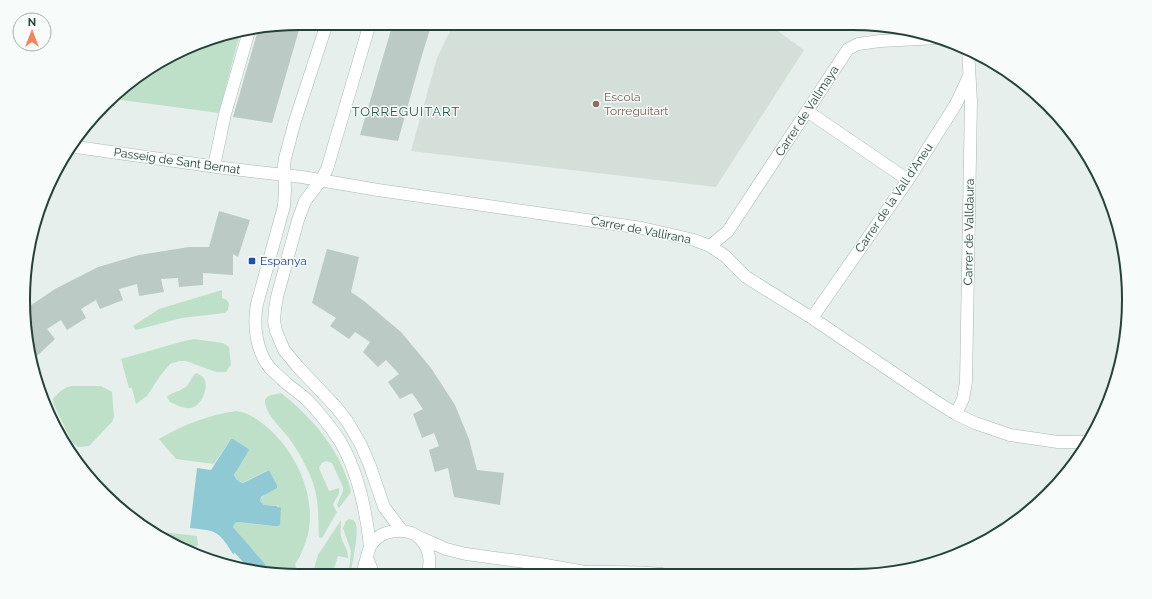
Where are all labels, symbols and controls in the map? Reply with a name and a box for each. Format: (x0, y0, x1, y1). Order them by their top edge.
north arrow (12, 12, 52, 52)
text: N (28, 16, 36, 29)
street label: Carrer de Vallmaya (773, 63, 841, 159)
place label: Escola Torreguitart (604, 90, 668, 118)
marker: Escola Torreguitart (591, 99, 601, 109)
district label: TORREGUITART (352, 104, 460, 119)
street label: Carrer de la Vall d'Aneu (852, 141, 936, 255)
street label: Passeig de Sant Bernat (113, 145, 241, 177)
street label: Carrer de Valldaura (961, 179, 977, 285)
street label: Carrer de Vallirana (590, 213, 692, 247)
place label: Espanya (260, 254, 307, 268)
marker: Espanya (247, 256, 257, 266)

